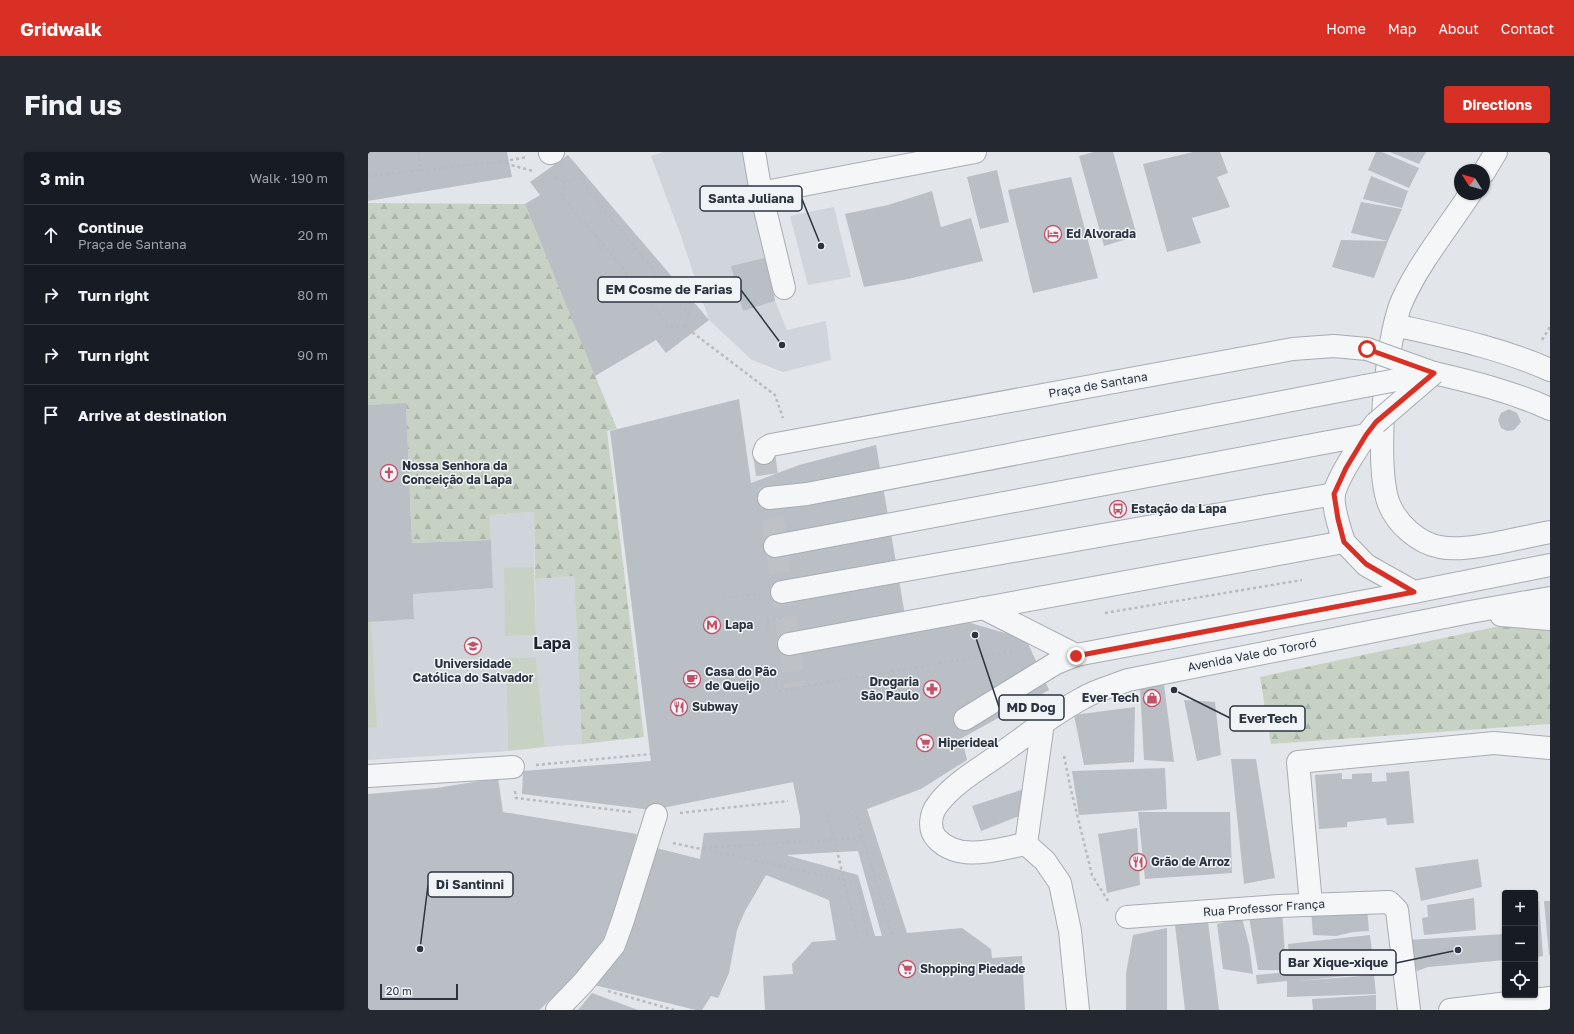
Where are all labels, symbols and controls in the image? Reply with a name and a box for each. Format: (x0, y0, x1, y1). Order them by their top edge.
text: Gridwalk (20, 17, 102, 40)
text: Home (1326, 20, 1366, 37)
text: Map (1388, 20, 1416, 37)
text: About (1438, 20, 1479, 37)
text: Contact (1501, 20, 1554, 37)
button: Directions (1444, 86, 1550, 123)
text: Find us (24, 88, 122, 121)
north arrow (1454, 164, 1490, 200)
text: 3 min (40, 168, 84, 189)
text: Walk · 190 m (250, 170, 328, 186)
callout: Santa Juliana (700, 186, 802, 211)
text: Santa Juliana (708, 190, 795, 206)
text: Continue (78, 218, 144, 236)
icon: ahead (40, 224, 62, 246)
hotel icon: Ed Alvorada (1043, 224, 1063, 244)
place label: Ed Alvorada (1066, 226, 1136, 241)
text: 20 m (298, 227, 328, 243)
text: Praça de Santana (78, 236, 187, 252)
callout: EM Cosme de Farias (598, 277, 741, 302)
text: EM Cosme de Farias (606, 281, 732, 297)
icon: right (40, 284, 62, 306)
text: Turn right (78, 286, 149, 304)
text: 80 m (297, 287, 328, 303)
route start (1358, 340, 1376, 358)
icon: right (40, 344, 62, 366)
text: Turn right (78, 346, 149, 364)
text: 90 m (297, 347, 328, 363)
street label: Praça de Santana (1047, 368, 1149, 401)
icon: arrive (40, 404, 62, 426)
text: Arrive at destination (78, 406, 227, 424)
place label: Nossa Senhora da Conceição da Lapa (402, 458, 512, 487)
church icon: Nossa Senhora da Conceição da Lapa (379, 463, 399, 483)
bus stop icon: Estação da Lapa (1108, 499, 1128, 519)
place label: Estação da Lapa (1131, 501, 1227, 516)
metro station icon: Lapa (702, 615, 722, 635)
place label: Lapa (725, 617, 753, 632)
district label: Lapa (533, 633, 571, 653)
street label: Avenida Vale do Tororó (1186, 635, 1318, 674)
school or university icon: Universidade Católica do Salvador (463, 636, 483, 656)
route end (1067, 647, 1085, 665)
place label: Universidade Católica do Salvador (412, 656, 534, 685)
place label: Casa do Pão de Queijo (705, 664, 777, 693)
cafe icon: Casa do Pão de Queijo (682, 669, 702, 689)
place label: Drogaria São Paulo (861, 674, 919, 703)
pharmacy icon: Drogaria São Paulo (922, 679, 942, 699)
shop icon: Ever Tech (1142, 688, 1162, 708)
place label: Ever Tech (1082, 690, 1139, 705)
callout: MD Dog (999, 695, 1064, 720)
restaurant icon: Subway (669, 697, 689, 717)
place label: Subway (692, 699, 739, 714)
text: MD Dog (1006, 699, 1056, 715)
callout: EverTech (1230, 706, 1305, 731)
text: EverTech (1239, 710, 1297, 726)
supermarket icon: Hiperideal (915, 733, 935, 753)
place label: Hiperideal (938, 735, 998, 750)
restaurant icon: Grão de Arroz (1128, 852, 1148, 872)
place label: Grão de Arroz (1151, 854, 1230, 869)
callout: Di Santinni (428, 872, 513, 897)
text: Di Santinni (436, 876, 504, 892)
map controls (1502, 890, 1538, 998)
button: + (1502, 890, 1538, 926)
street label: Rua Professor França (1202, 896, 1326, 919)
button: − (1502, 926, 1538, 962)
callout: Bar Xique-xique (1280, 950, 1396, 975)
text: Bar Xique-xique (1288, 954, 1389, 970)
supermarket icon: Shopping Piedade (897, 959, 917, 979)
place label: Shopping Piedade (920, 961, 1025, 976)
button: locate (1502, 962, 1538, 998)
scale bar (380, 982, 458, 1001)
text: 20 m (386, 984, 412, 997)

